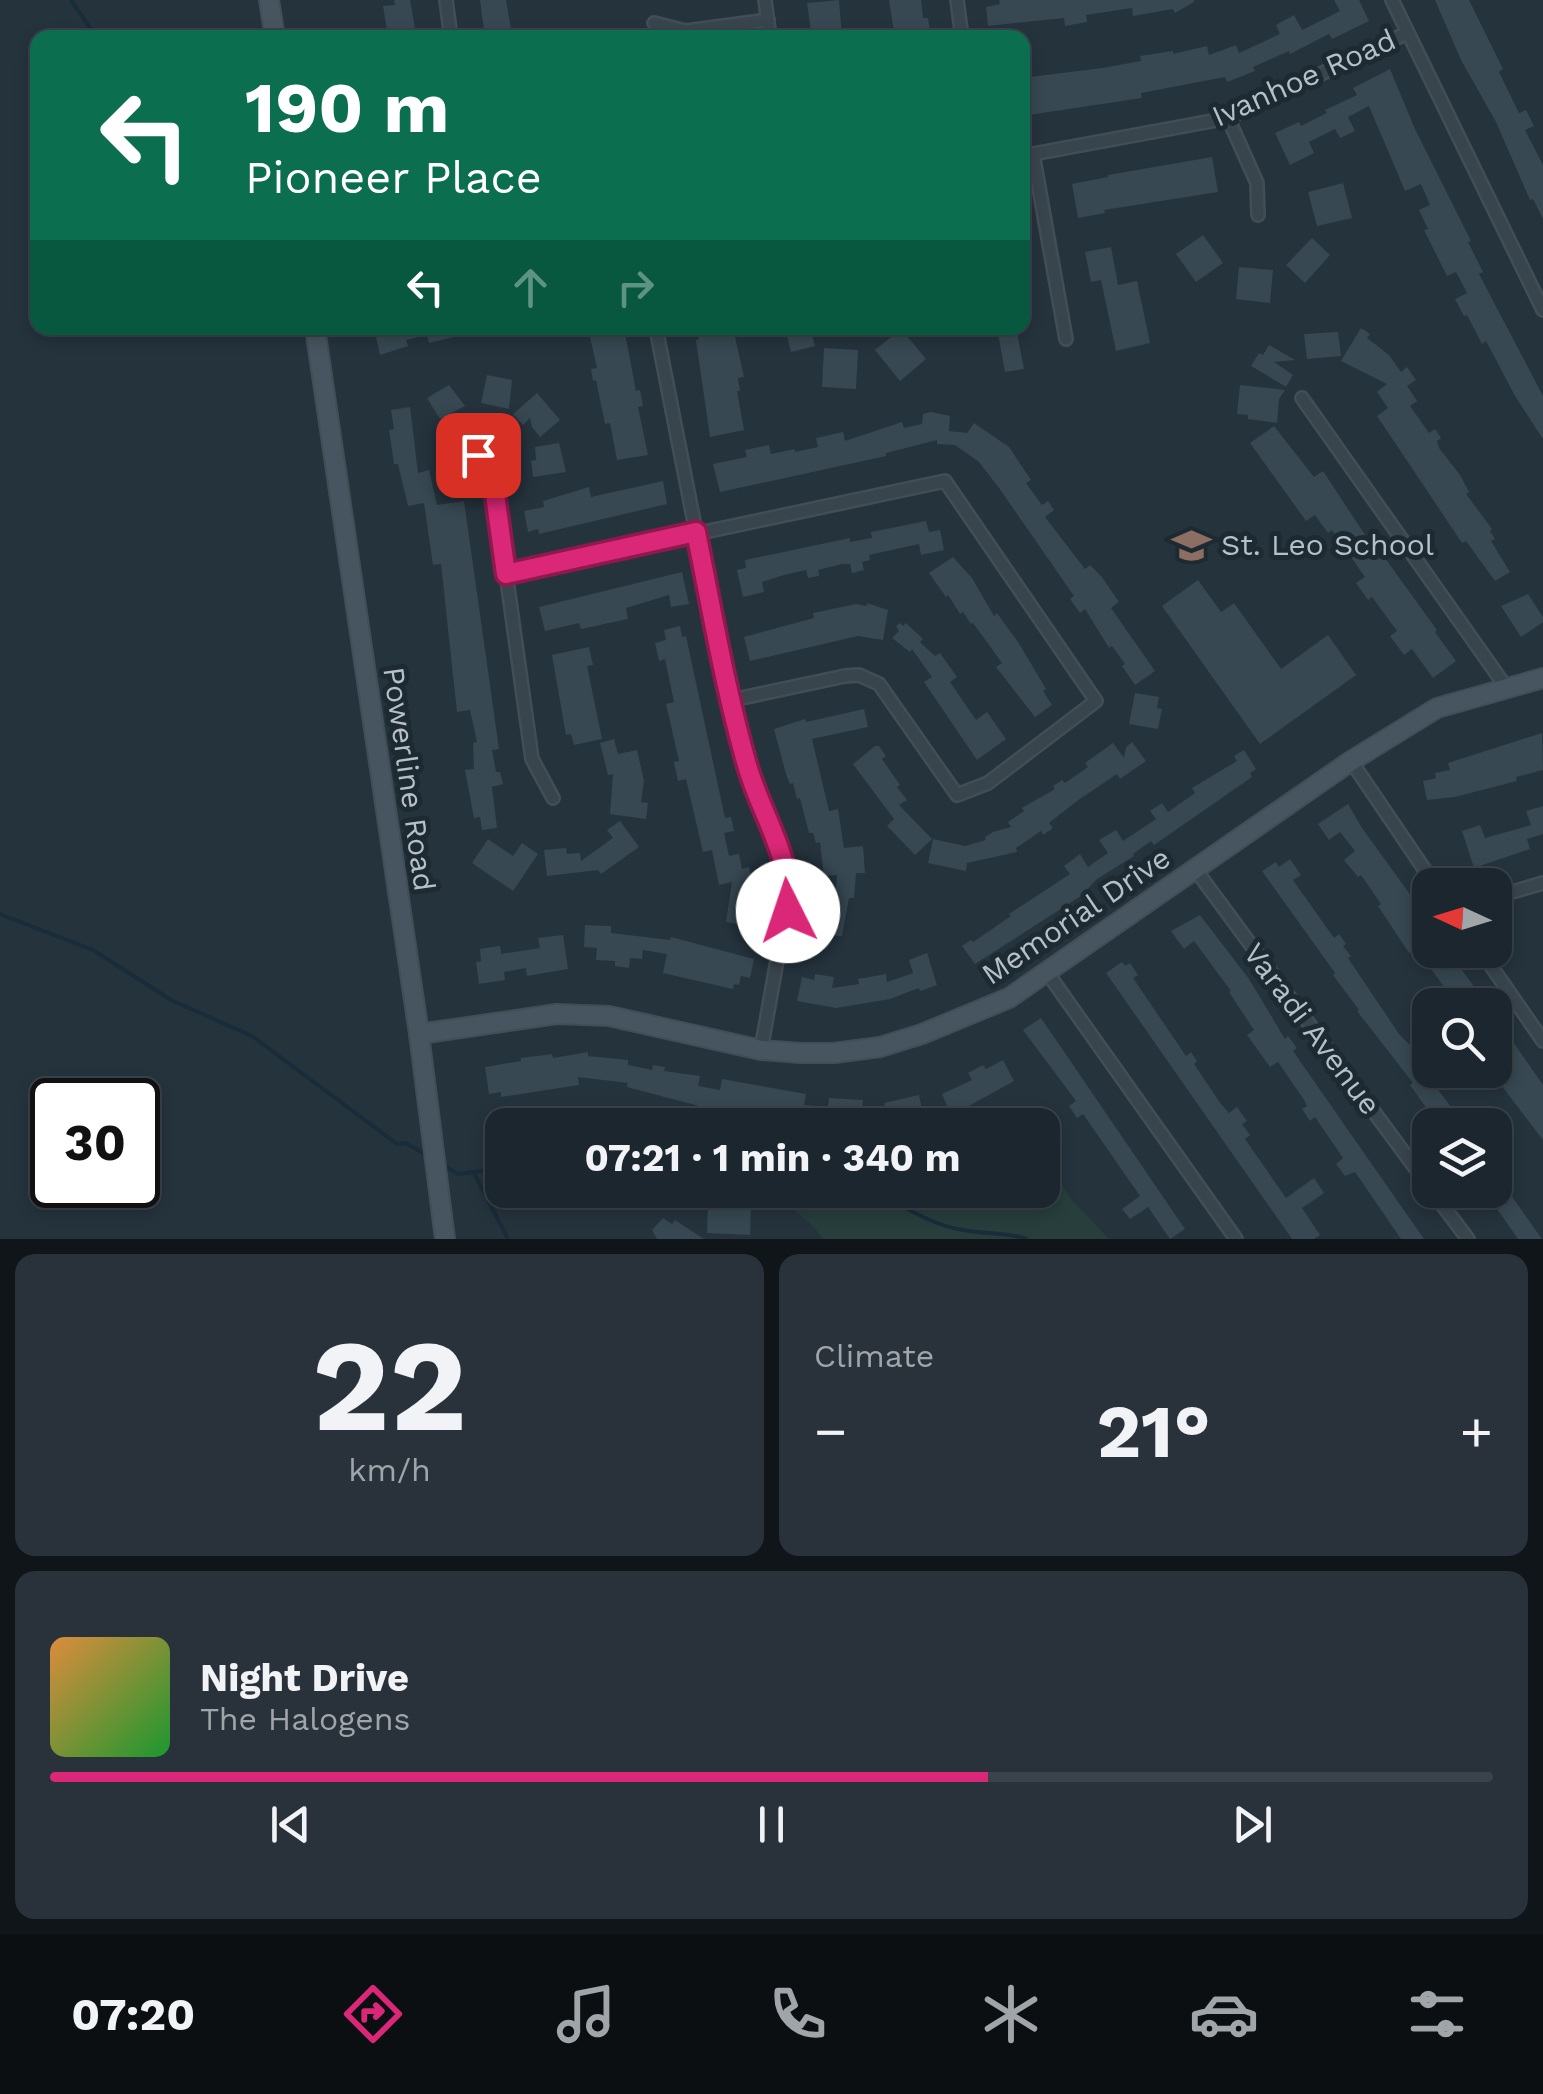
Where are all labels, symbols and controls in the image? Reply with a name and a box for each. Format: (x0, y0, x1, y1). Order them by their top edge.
street label: Ivanhoe Road (1207, 21, 1401, 134)
text: 190 m (245, 67, 449, 149)
icon: left (80, 70, 210, 200)
text: Pioneer Place (245, 151, 542, 204)
icon: left (398, 260, 453, 315)
icon: ahead (503, 260, 558, 315)
icon: right (608, 260, 663, 315)
pin (436, 413, 521, 498)
icon: arrive (451, 428, 506, 483)
school or university icon: St. Leo School (1170, 524, 1212, 566)
place label: St. Leo School (1221, 527, 1434, 562)
street label: Powerline Road (376, 664, 443, 893)
street label: Memorial Drive (975, 840, 1176, 991)
position arrow (736, 859, 840, 963)
north arrow (1412, 868, 1512, 968)
map controls (1412, 868, 1512, 1208)
street label: Varadi Avenue (1237, 936, 1388, 1121)
button: search (1412, 988, 1512, 1088)
speed limit sign: 30 (30, 1078, 160, 1208)
button: layers (1412, 1108, 1512, 1208)
text: 07:21 · 1 min · 340 m (584, 1136, 961, 1180)
text: 22 (312, 1309, 467, 1462)
text: Climate (814, 1337, 934, 1375)
text: 21° (1096, 1387, 1211, 1475)
text: − (814, 1399, 847, 1463)
text: + (1460, 1399, 1493, 1463)
text: km/h (348, 1451, 431, 1489)
text: Night Drive (200, 1656, 409, 1700)
text: The Halogens (200, 1700, 410, 1738)
icon: previous (263, 1797, 318, 1852)
icon: pause (744, 1797, 799, 1852)
icon: next (1225, 1797, 1280, 1852)
icon: directions (338, 1979, 408, 2049)
icon: music (551, 1979, 621, 2049)
icon: phone (763, 1979, 833, 2049)
icon: climate (976, 1979, 1046, 2049)
icon: car (1189, 1979, 1259, 2049)
icon: filters (1402, 1979, 1472, 2049)
text: 07:20 (71, 1988, 195, 2041)

